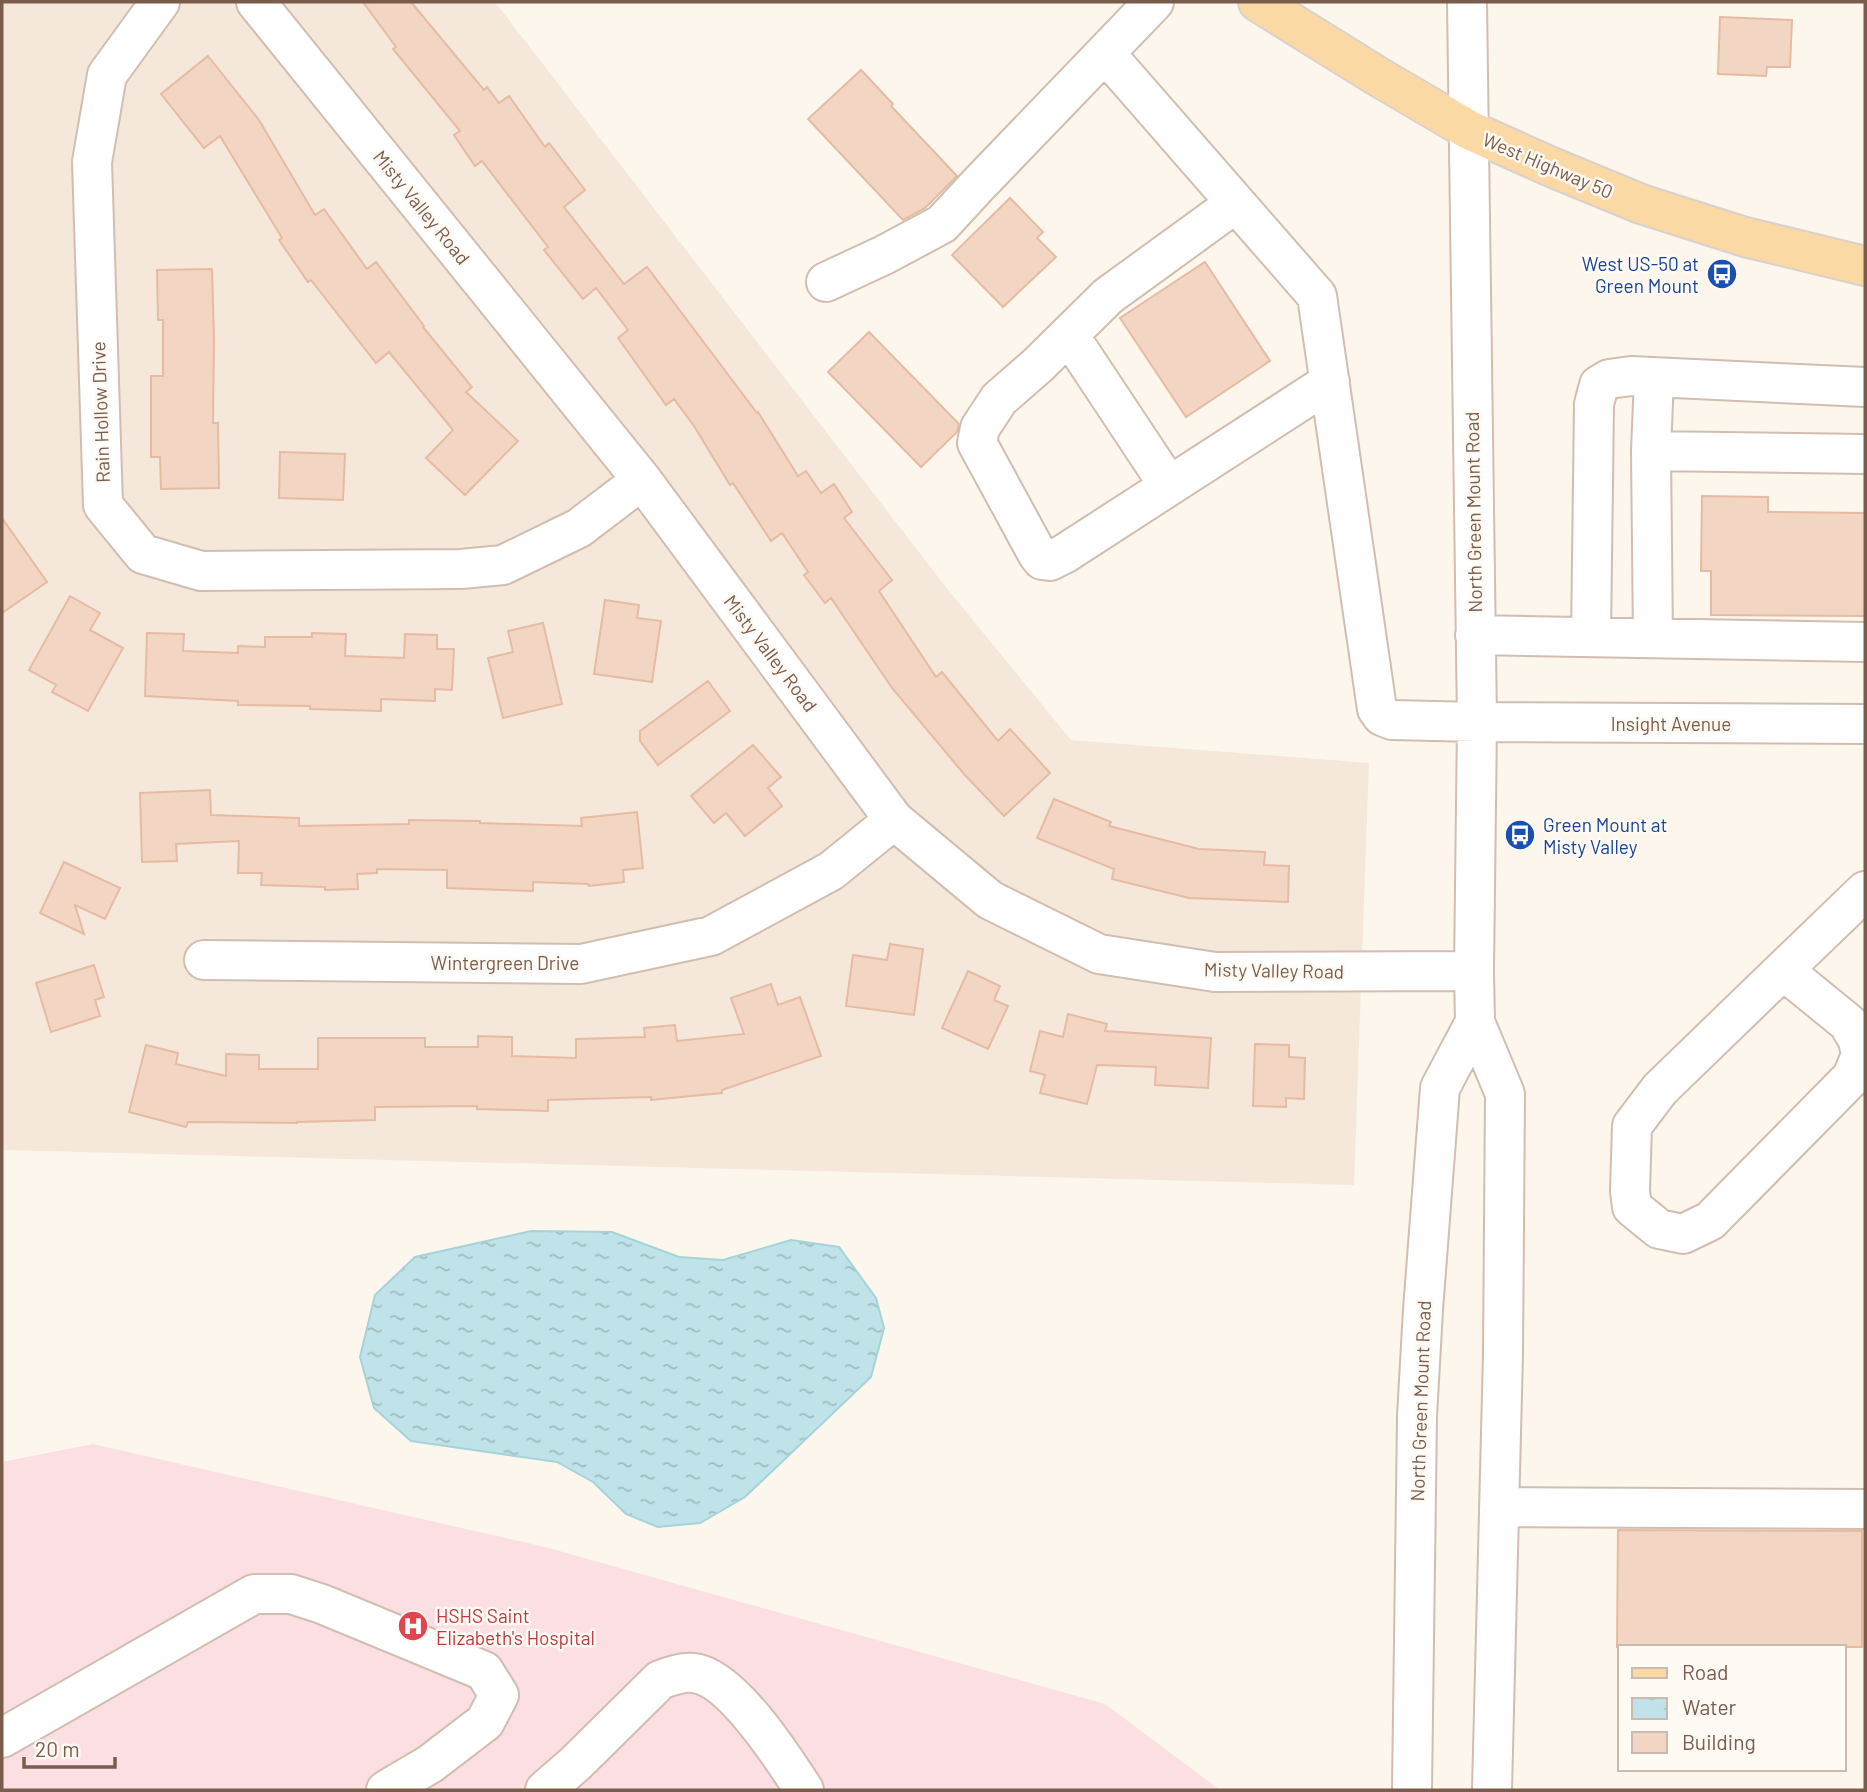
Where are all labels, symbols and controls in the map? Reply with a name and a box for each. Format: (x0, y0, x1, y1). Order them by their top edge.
street label: West Highway 50 (1479, 127, 1617, 203)
street label: Misty Valley Road (369, 145, 475, 269)
place label: West US-50 at Green Mount (1582, 252, 1699, 297)
bus stop icon: West US-50 at Green Mount (1705, 257, 1739, 291)
street label: Rain Hollow Drive (86, 341, 114, 483)
street label: North Green Mount Road (1460, 411, 1486, 613)
street label: Misty Valley Road (720, 590, 822, 716)
street label: Insight Avenue (1611, 712, 1731, 735)
place label: Green Mount at Misty Valley (1543, 813, 1667, 858)
bus stop icon: Green Mount at Misty Valley (1503, 818, 1537, 852)
street label: Wintergreen Drive (431, 951, 579, 974)
street label: Misty Valley Road (1204, 957, 1344, 983)
street label: North Green Mount Road (1405, 1300, 1435, 1502)
place label: HSHS Saint Elizabeth's Hospital (436, 1604, 595, 1649)
hospital icon: HSHS Saint Elizabeth's Hospital (396, 1609, 430, 1643)
legend (1618, 1645, 1846, 1771)
text: Road (1682, 1659, 1728, 1684)
text: Water (1682, 1694, 1737, 1719)
scale bar (24, 1726, 116, 1770)
text: Building (1682, 1729, 1756, 1754)
text: 20 m (35, 1736, 80, 1761)

